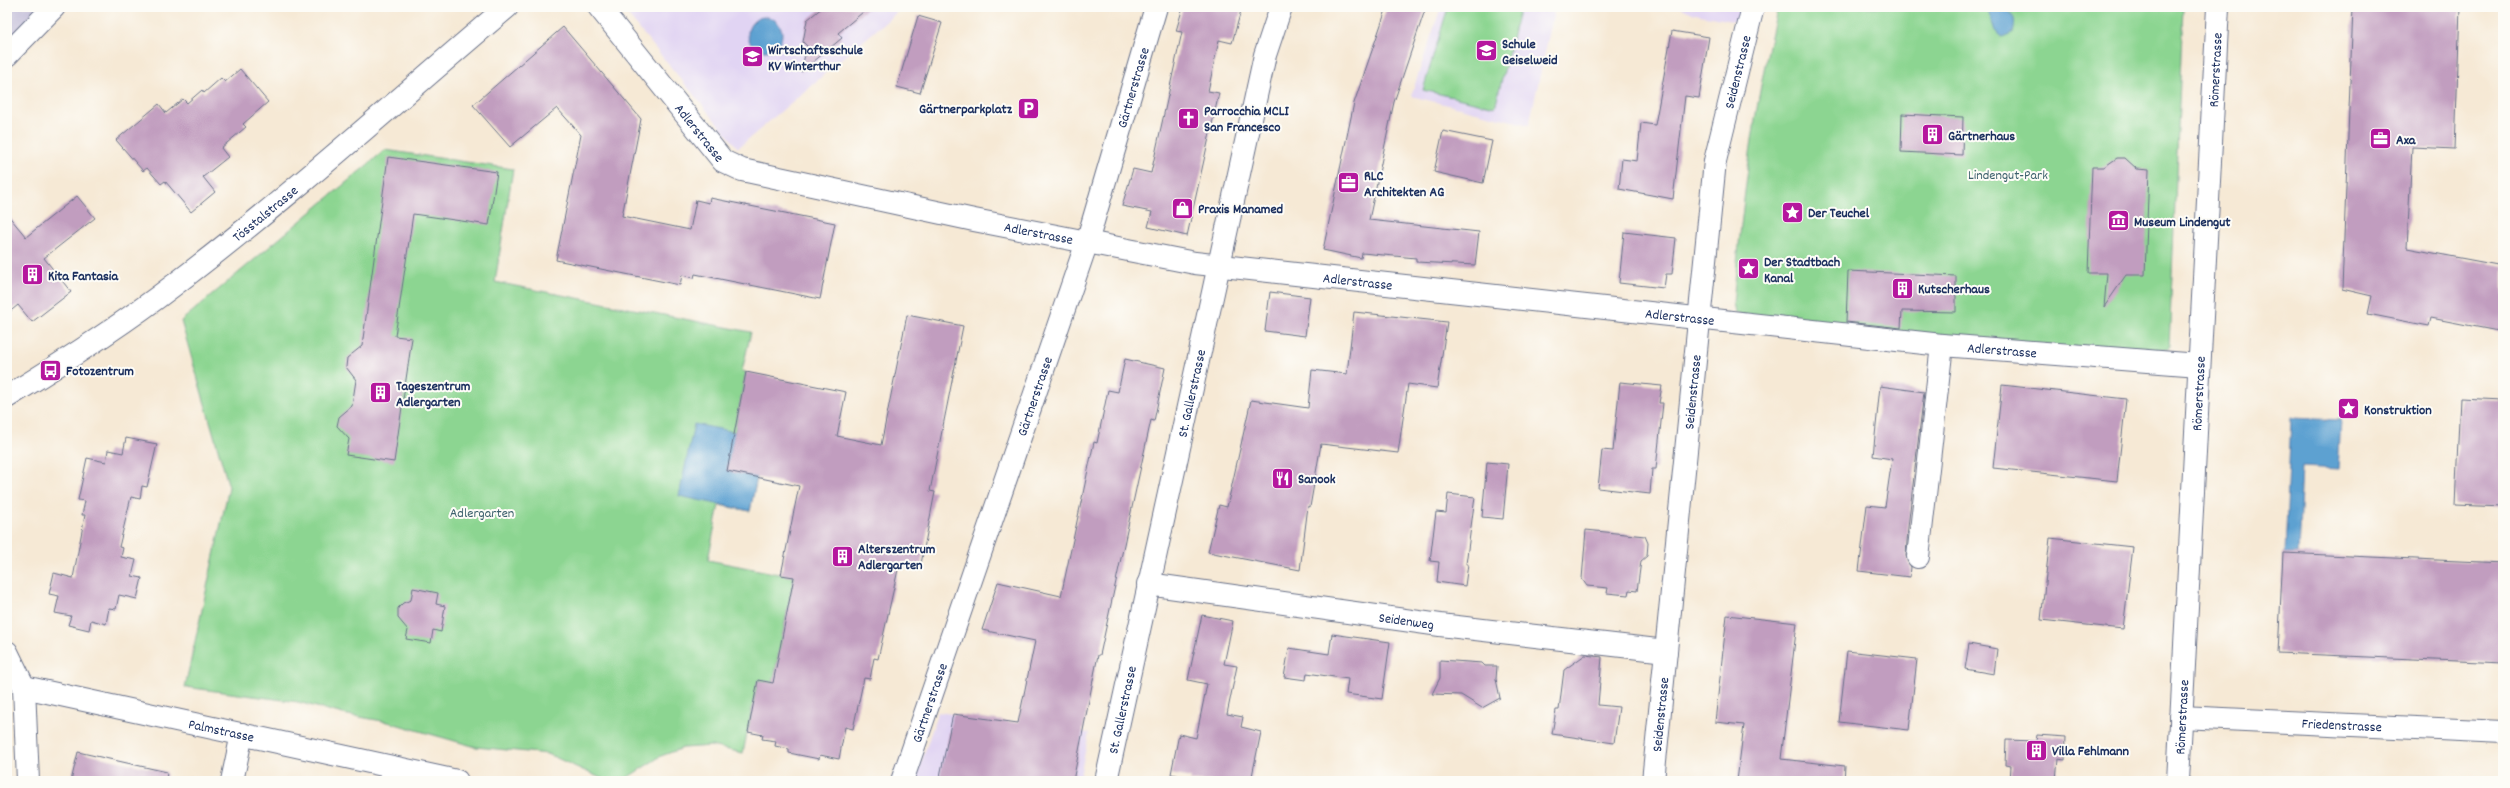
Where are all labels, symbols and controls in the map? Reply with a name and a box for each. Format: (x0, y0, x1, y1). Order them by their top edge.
street label: Römerstrasse (2205, 32, 2229, 108)
street label: Seidenstrasse (1720, 33, 1758, 111)
place label: Schule Geiselweid (1502, 35, 1558, 71)
school or university icon: Schule Geiselweid (1473, 38, 1499, 64)
place label: Wirtschaftsschule KV Winterthur (768, 41, 863, 77)
school or university icon: Wirtschaftsschule KV Winterthur (740, 44, 766, 70)
street label: Gärtnerstrasse (1113, 45, 1156, 131)
parking icon: Gärtnerparkplatz (1015, 95, 1041, 121)
street label: Adlerstrasse (669, 100, 728, 167)
place label: Gärtnerparkplatz (919, 100, 1013, 120)
place label: Parrocchia MCLI San Francesco (1204, 102, 1289, 138)
church icon: Parrocchia MCLI San Francesco (1175, 105, 1201, 131)
building icon: Gärtnerhaus (1919, 122, 1945, 148)
office icon: Axa (2367, 126, 2393, 152)
place label: Gärtnerhaus (1948, 127, 2015, 147)
place label: Axa (2396, 131, 2417, 151)
park label: Lindengut-Park (1968, 166, 2048, 186)
place label: RLC Architekten AG (1364, 167, 1444, 203)
office icon: RLC Architekten AG (1336, 170, 1362, 196)
street label: Tösstalstrasse (229, 182, 303, 248)
shop icon: Praxis Manamed (1170, 195, 1196, 221)
place icon: Der Teuchel (1779, 199, 1805, 225)
place label: Praxis Manamed (1198, 200, 1284, 220)
place label: Der Teuchel (1808, 204, 1870, 224)
museum icon: Museum Lindengut (2106, 208, 2132, 234)
place label: Museum Lindengut (2134, 213, 2231, 233)
street label: Adlerstrasse (1002, 218, 1075, 251)
place label: Der Stadtbach Kanal (1764, 253, 1841, 289)
place icon: Der Stadtbach Kanal (1736, 256, 1762, 282)
building icon: Kita Fantasia (19, 262, 45, 288)
place label: Kita Fantasia (48, 267, 119, 287)
street label: Adlerstrasse (1322, 269, 1393, 297)
building icon: Kutscherhaus (1889, 275, 1915, 301)
place label: Kutscherhaus (1918, 280, 1990, 300)
street label: Adlerstrasse (1644, 304, 1715, 332)
street label: Adlerstrasse (1966, 339, 2038, 364)
street label: St. Gallerstrasse (1174, 348, 1212, 439)
street label: Gärtnerstrasse (1013, 354, 1059, 439)
street label: Seidenstrasse (1680, 354, 1708, 430)
street label: Römerstrasse (2188, 356, 2212, 432)
bus stop icon: Fotozentrum (38, 357, 64, 383)
place label: Fotozentrum (66, 362, 134, 382)
place label: Tageszentrum Adlergarten (396, 377, 471, 413)
building icon: Tageszentrum Adlergarten (367, 380, 393, 406)
place icon: Konstruktion (2336, 396, 2362, 422)
place label: Konstruktion (2364, 401, 2432, 421)
restaurant icon: Sanook (1270, 465, 1296, 491)
place label: Sanook (1298, 470, 1336, 490)
park label: Adlergarten (450, 504, 514, 524)
place label: Alterszentrum Adlergarten (858, 540, 936, 576)
building icon: Alterszentrum Adlergarten (830, 543, 856, 569)
street label: Seidenweg (1377, 609, 1435, 636)
street label: Gärtnerstrasse (908, 661, 954, 746)
street label: St. Gallerstrasse (1104, 664, 1143, 756)
street label: Seidenstrasse (1648, 676, 1675, 753)
street label: Römerstrasse (2171, 679, 2195, 755)
street label: Palmstrasse (186, 715, 256, 749)
street label: Friedenstrasse (2301, 715, 2382, 738)
building icon: Villa Fehlmann (2023, 737, 2049, 763)
place label: Villa Fehlmann (2052, 742, 2130, 762)

